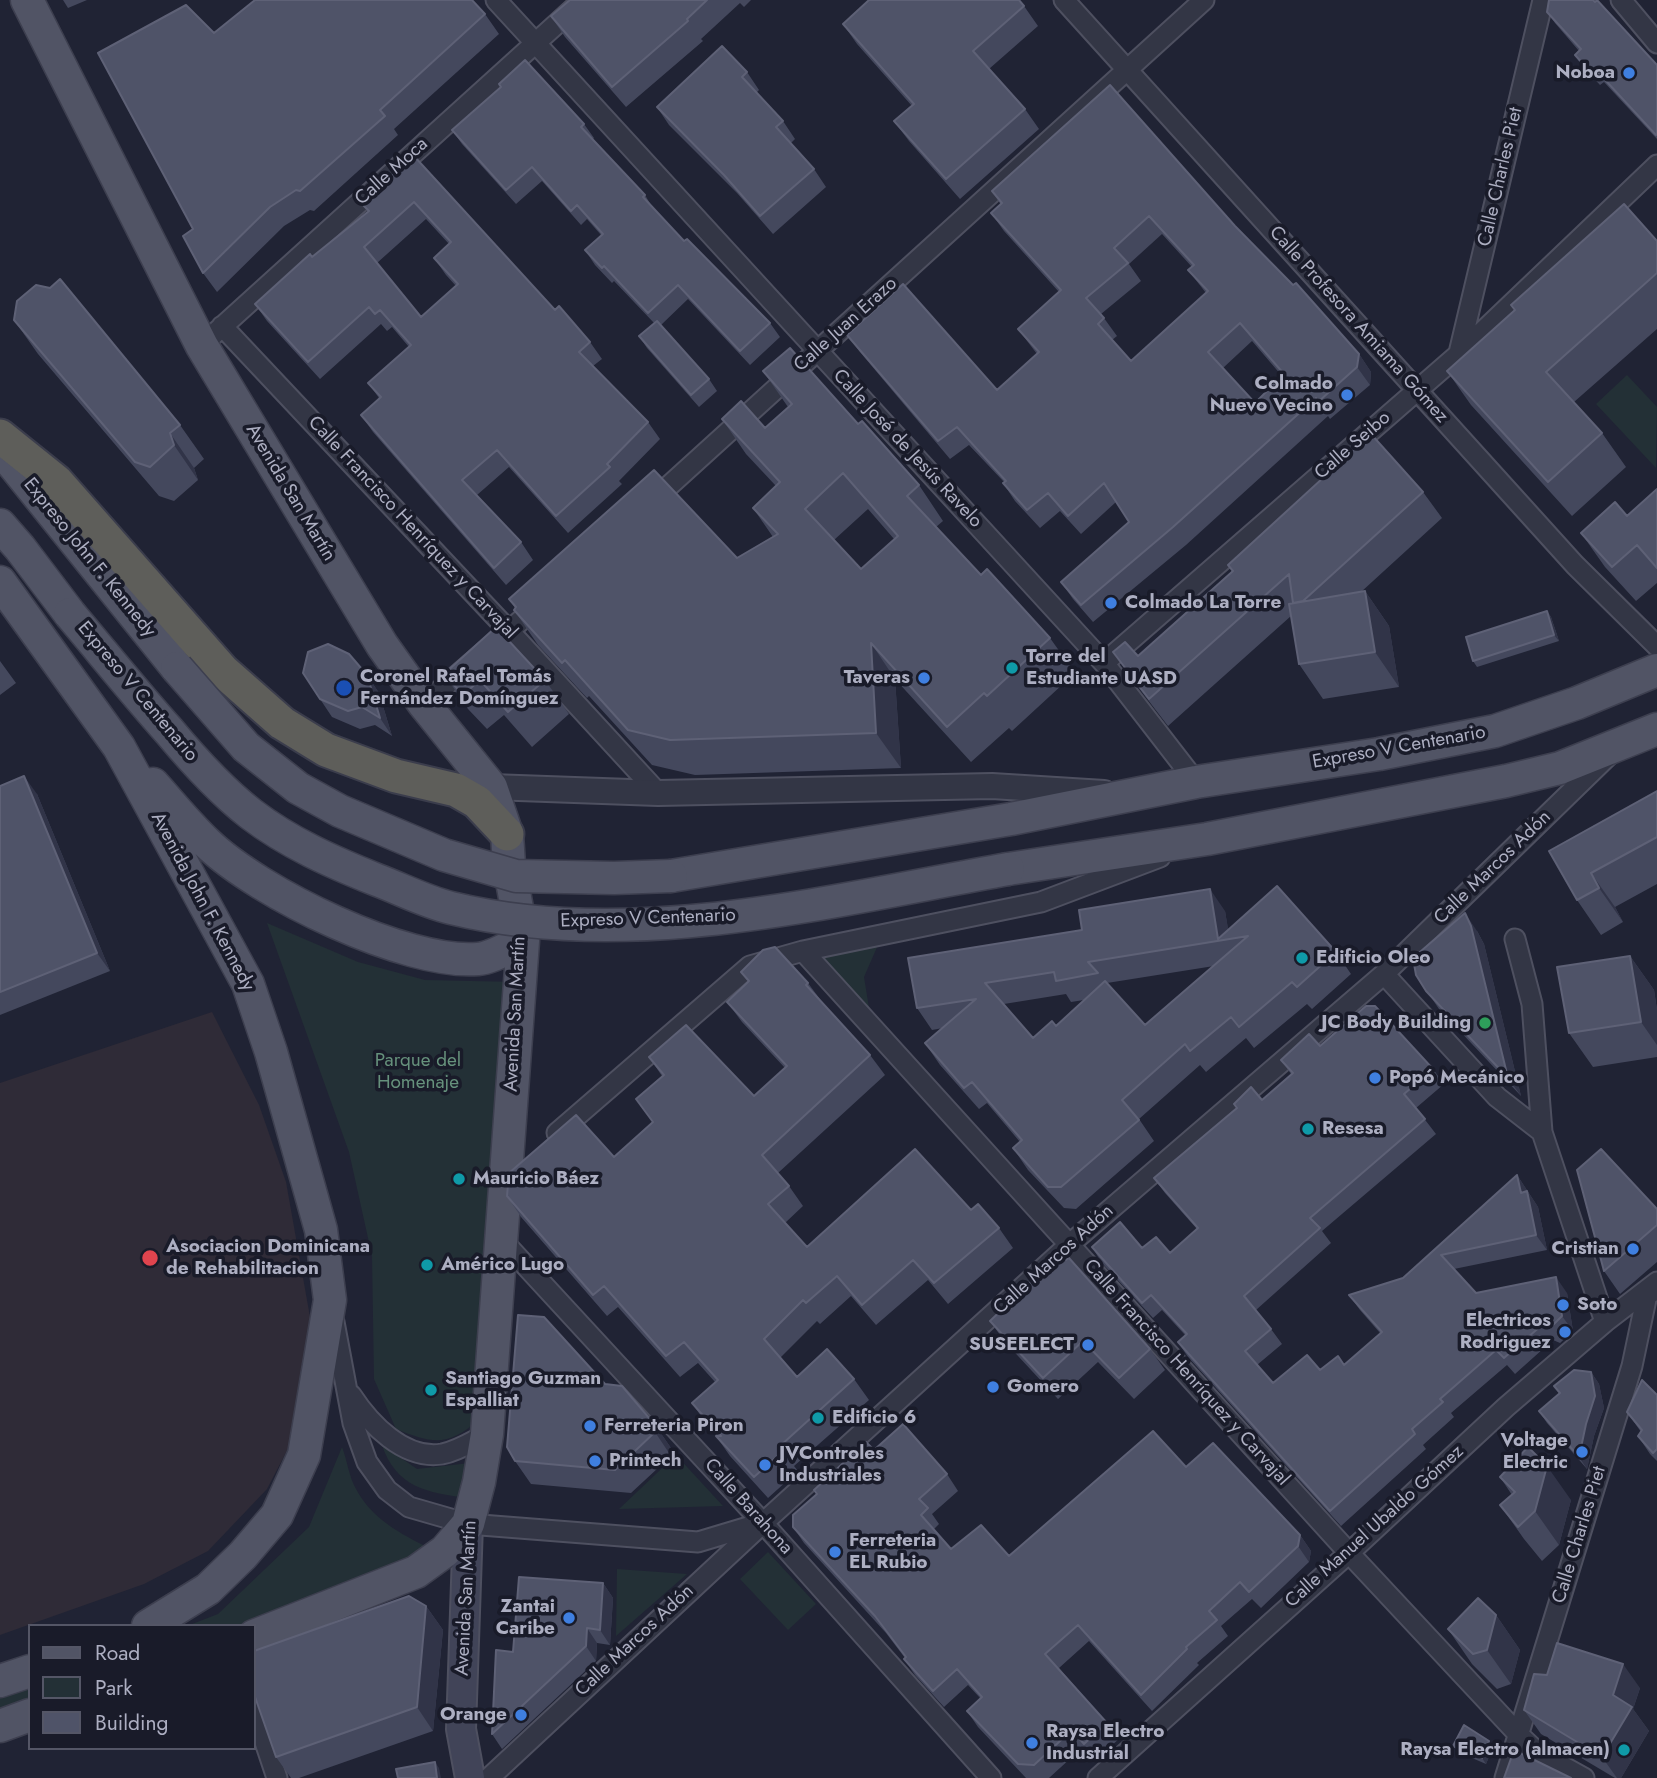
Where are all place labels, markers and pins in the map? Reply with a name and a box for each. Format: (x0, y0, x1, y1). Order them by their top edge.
place label: Noboa (1556, 62, 1615, 84)
marker: Noboa (1621, 65, 1637, 81)
place label: Colmado Nuevo Vecino (1210, 373, 1333, 417)
marker: Colmado Nuevo Vecino (1339, 387, 1355, 403)
place label: Colmado La Torre (1125, 592, 1281, 614)
marker: Colmado La Torre (1103, 595, 1119, 611)
place label: Torre del Estudiante UASD (1026, 646, 1177, 690)
marker: Torre del Estudiante UASD (1004, 660, 1020, 676)
place label: Coronel Rafael Tomás Fernández Domínguez (360, 666, 559, 710)
place label: Taveras (844, 667, 910, 689)
marker: Taveras (916, 670, 932, 686)
marker: Coronel Rafael Tomás Fernández Domínguez (334, 678, 354, 698)
place label: Edificio Oleo (1316, 947, 1431, 969)
marker: Edificio Oleo (1294, 950, 1310, 966)
place label: JC Body Building (1321, 1012, 1471, 1034)
marker: JC Body Building (1477, 1015, 1493, 1031)
place label: Popó Mecánico (1389, 1067, 1524, 1089)
marker: Popó Mecánico (1367, 1070, 1383, 1086)
place label: Resesa (1322, 1118, 1384, 1140)
marker: Resesa (1300, 1121, 1316, 1137)
place label: Mauricio Báez (473, 1168, 599, 1190)
marker: Mauricio Báez (451, 1171, 467, 1187)
place label: Asociacion Dominicana de Rehabilitacion (166, 1236, 370, 1280)
place label: Cristian (1552, 1238, 1619, 1260)
marker: Cristian (1625, 1241, 1641, 1257)
marker: Asociacion Dominicana de Rehabilitacion (140, 1248, 160, 1268)
place label: Américo Lugo (441, 1254, 564, 1276)
marker: Américo Lugo (419, 1257, 435, 1273)
place label: Soto (1577, 1294, 1617, 1316)
marker: Soto (1555, 1297, 1571, 1313)
place label: Electricos Rodriguez (1460, 1310, 1551, 1354)
marker: Electricos Rodriguez (1557, 1324, 1573, 1340)
place label: SUSEELECT (969, 1334, 1074, 1356)
marker: SUSEELECT (1080, 1337, 1096, 1353)
place label: Santiago Guzman Espalliat (445, 1368, 601, 1412)
place label: Gomero (1007, 1376, 1079, 1398)
marker: Gomero (985, 1379, 1001, 1395)
marker: Santiago Guzman Espalliat (423, 1382, 439, 1398)
place label: Edificio 6 (832, 1407, 916, 1429)
marker: Edificio 6 (810, 1410, 826, 1426)
place label: Ferreteria Piron (604, 1415, 744, 1437)
marker: Ferreteria Piron (582, 1418, 598, 1434)
place label: Voltage Electric (1500, 1430, 1568, 1474)
place label: JVControles Industriales (779, 1443, 884, 1487)
marker: Voltage Electric (1574, 1444, 1590, 1460)
place label: Printech (609, 1450, 682, 1472)
marker: Printech (587, 1453, 603, 1469)
marker: JVControles Industriales (757, 1457, 773, 1473)
place label: Ferreteria EL Rubio (849, 1530, 936, 1574)
marker: Ferreteria EL Rubio (827, 1544, 843, 1560)
place label: Zantai Caribe (496, 1596, 555, 1640)
marker: Zantai Caribe (561, 1610, 577, 1626)
place label: Orange (440, 1704, 507, 1726)
marker: Orange (513, 1707, 529, 1723)
place label: Raysa Electro Industrial (1046, 1721, 1165, 1765)
marker: Raysa Electro Industrial (1024, 1735, 1040, 1751)
place label: Raysa Electro (almacen) (1400, 1739, 1610, 1761)
marker: Raysa Electro (almacen) (1616, 1742, 1632, 1758)

